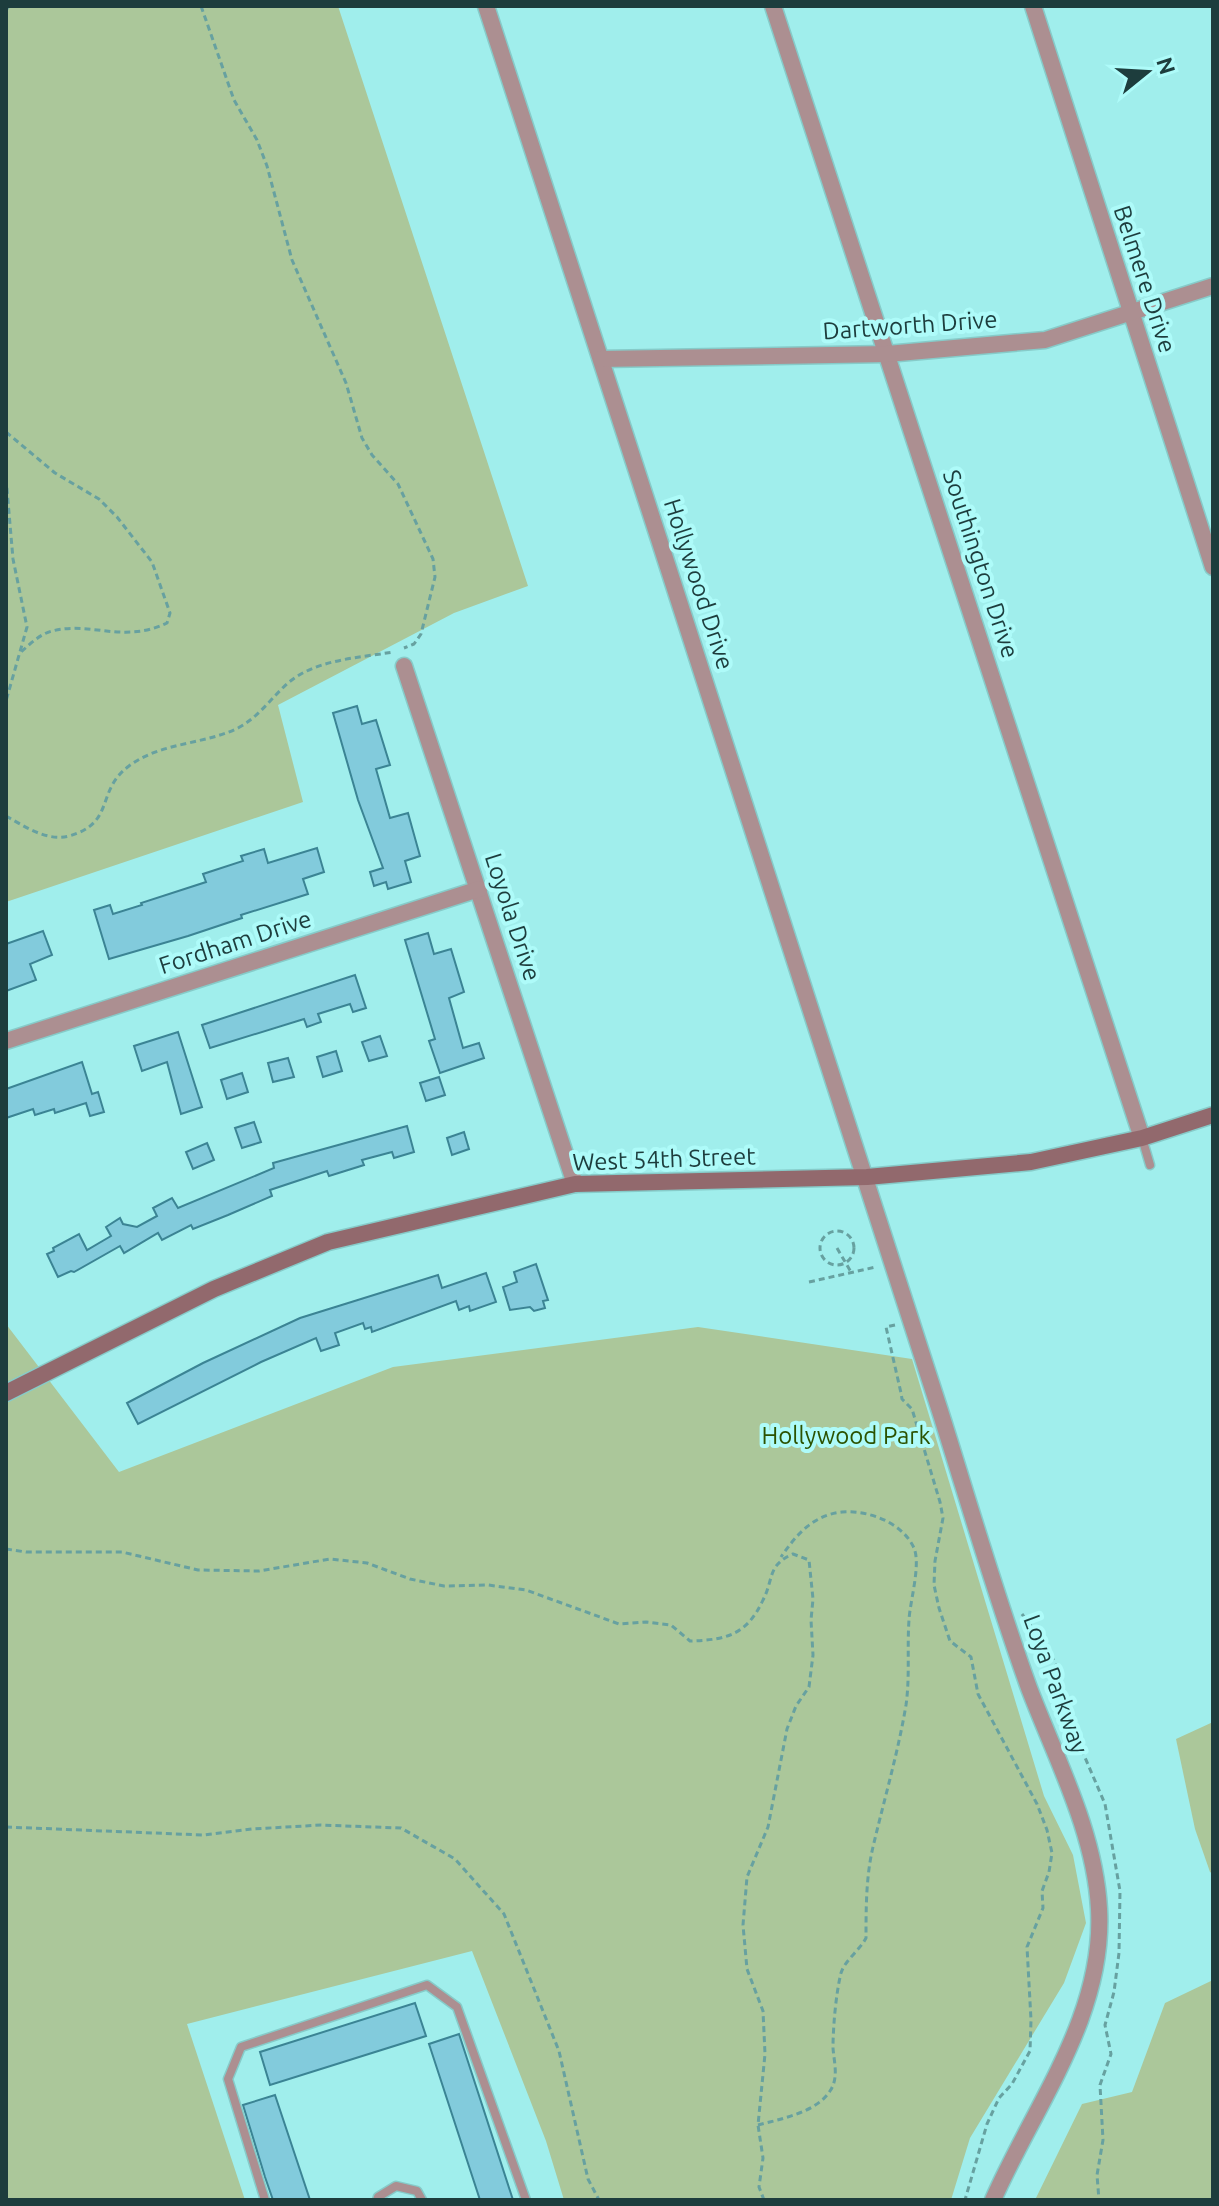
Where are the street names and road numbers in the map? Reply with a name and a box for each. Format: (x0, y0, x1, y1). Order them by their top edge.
street label: Belmere Drive (1108, 202, 1182, 356)
street label: Dartworth Drive (822, 305, 998, 345)
street label: Southington Drive (938, 467, 1024, 661)
street label: Hollywood Drive (659, 495, 739, 673)
street label: Loyola Drive (480, 850, 546, 984)
street label: Fordham Drive (155, 905, 315, 979)
street label: West 54th Street (572, 1142, 757, 1176)
street label: Loya Parkway (1018, 1611, 1094, 1758)

